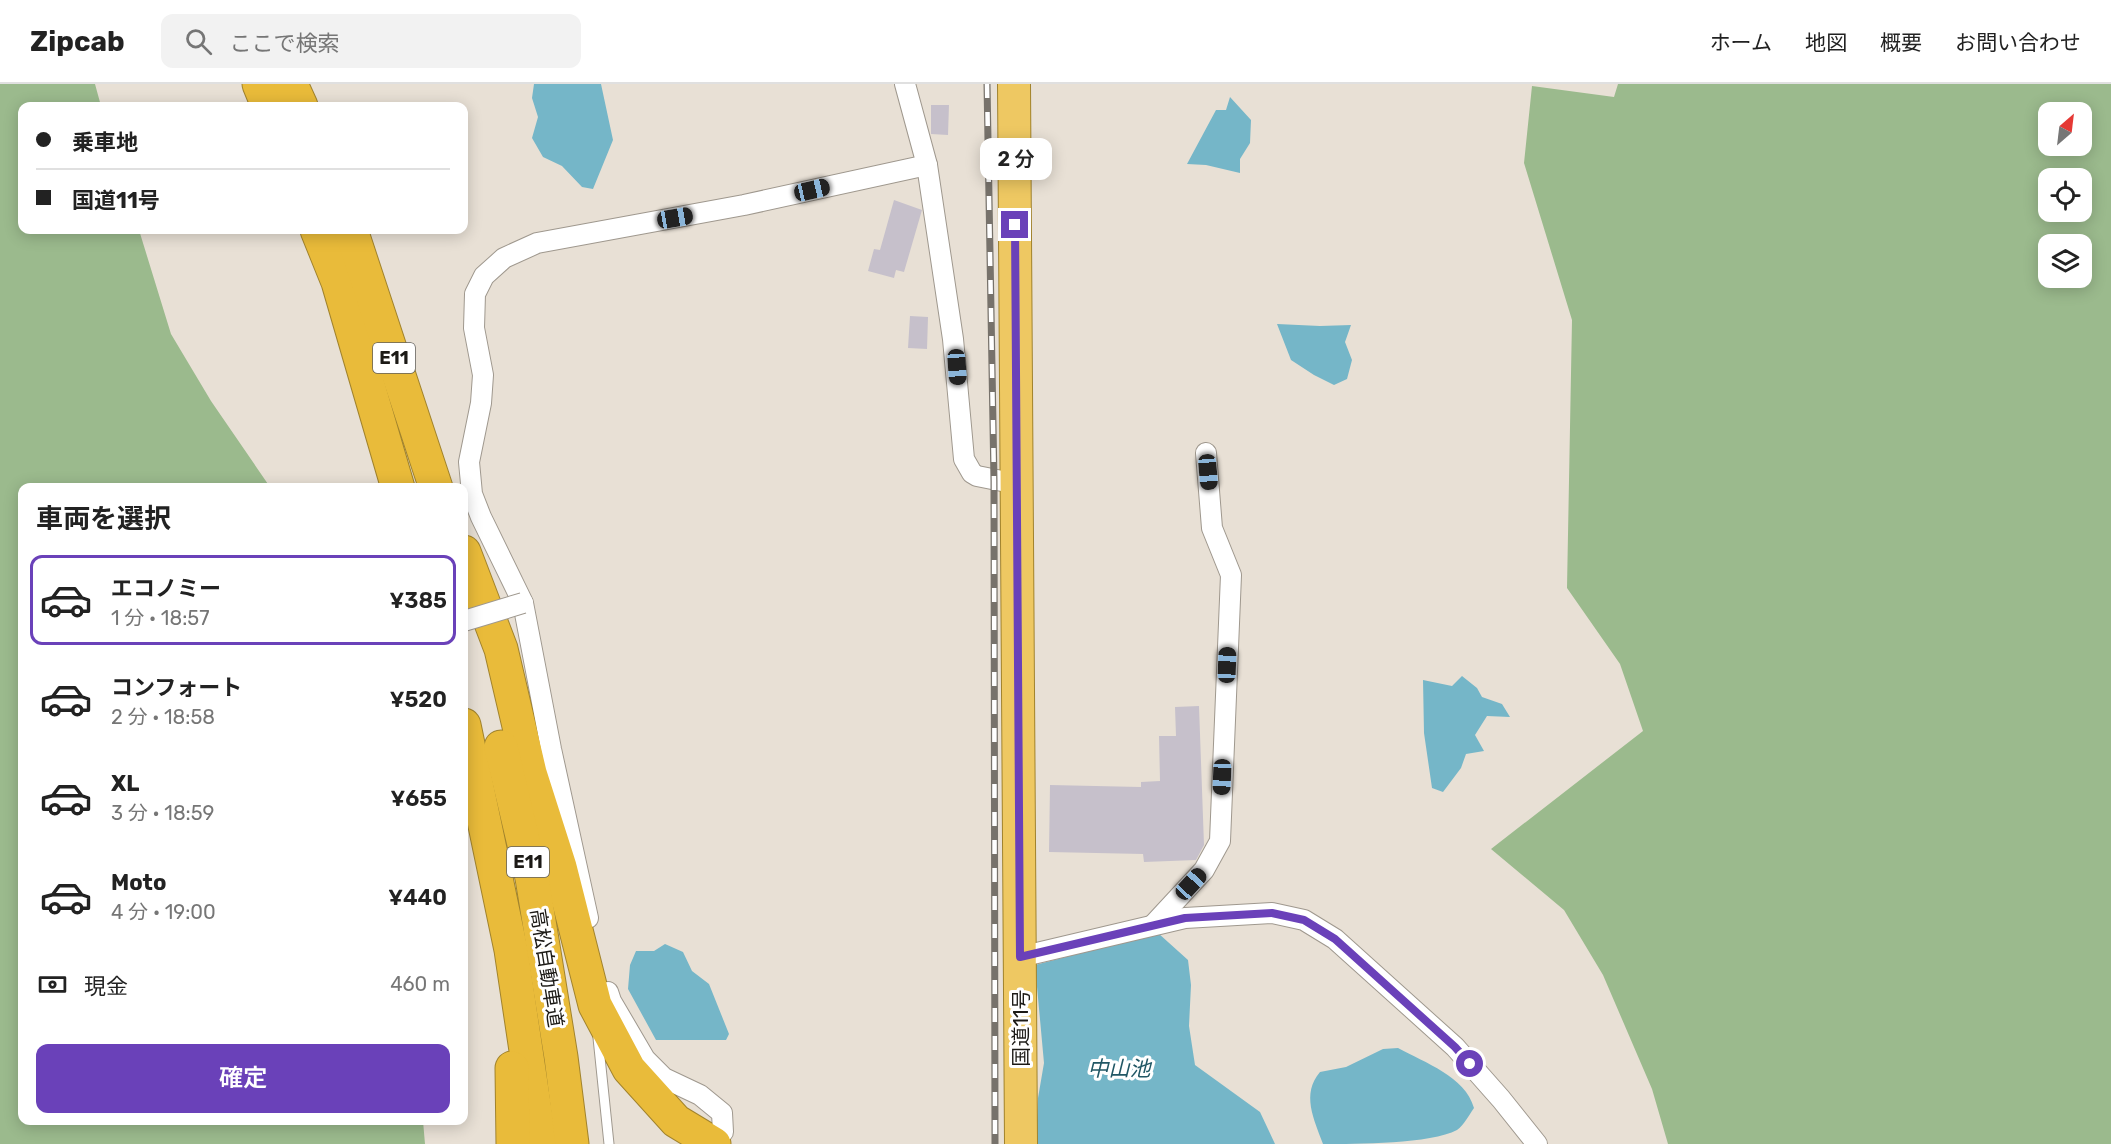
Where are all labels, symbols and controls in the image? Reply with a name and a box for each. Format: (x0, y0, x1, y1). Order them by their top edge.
search box (161, 14, 581, 68)
text: Zipcab (30, 25, 125, 58)
icon: search (182, 25, 215, 58)
text: ここで検索 (230, 30, 340, 57)
text: ホーム (1710, 30, 1772, 55)
text: 地図 (1805, 30, 1847, 55)
text: 概要 (1880, 30, 1922, 55)
text: お問い合わせ (1955, 30, 2081, 55)
north arrow (2038, 102, 2092, 156)
map controls (2038, 102, 2092, 288)
text: 乗車地 (72, 129, 138, 156)
callout: 2 分 (979, 138, 1051, 180)
text: 2 分 (997, 147, 1035, 171)
button: locate (2038, 168, 2092, 222)
car (792, 177, 832, 203)
text: 国道11号 (72, 187, 160, 214)
car (656, 206, 694, 230)
route end (1001, 211, 1028, 238)
button: layers (2038, 234, 2092, 288)
road number: E11 (373, 343, 415, 373)
car (947, 348, 967, 386)
car (1197, 453, 1219, 491)
text: 車両を選択 (36, 503, 171, 535)
icon: car (39, 573, 93, 627)
text: エコノミー (111, 575, 221, 602)
text: ¥385 (390, 587, 447, 614)
text: 1 分 · 18:57 (111, 606, 209, 630)
car (1217, 647, 1237, 683)
icon: car (39, 672, 93, 726)
text: コンフォート (111, 674, 242, 701)
text: ¥520 (390, 686, 447, 713)
text: 2 分 · 18:58 (111, 705, 215, 729)
car (1212, 759, 1232, 795)
text: XL (111, 770, 139, 797)
icon: car (39, 771, 93, 825)
text: ¥655 (390, 785, 447, 812)
text: 3 分 · 18:59 (111, 801, 214, 825)
road number: E11 (507, 847, 549, 877)
car (1172, 865, 1210, 903)
text: Moto (111, 869, 166, 896)
icon: car (39, 870, 93, 924)
text: ¥440 (388, 884, 447, 911)
text: 4 分 · 19:00 (111, 900, 216, 924)
street label: 高松自動車道 (526, 907, 568, 1029)
icon: cash (36, 968, 69, 1001)
text: 460 m (390, 972, 450, 996)
text: 現金 (84, 973, 128, 1000)
street label: 国道11号 (1009, 989, 1033, 1067)
button: 確定 (36, 1044, 450, 1113)
route start (1456, 1050, 1483, 1077)
water label: 中山池 (1088, 1056, 1152, 1081)

